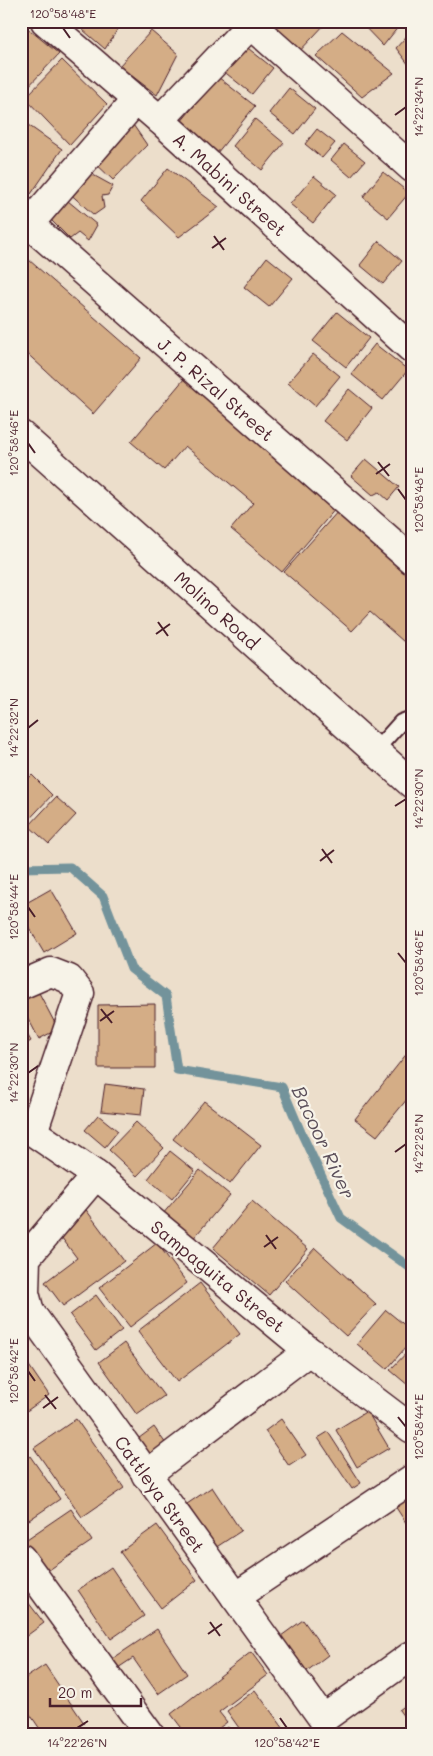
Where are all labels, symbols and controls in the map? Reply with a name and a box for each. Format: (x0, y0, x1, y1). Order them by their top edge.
text: 120°58'48"E (30, 5, 96, 21)
text: 14°22'34"N (410, 77, 426, 137)
street label: A. Mabini Street (168, 127, 292, 241)
street label: J. P. Rizal Street (153, 332, 279, 446)
text: 120°58'46"E (5, 410, 21, 476)
text: 120°58'48"E (410, 467, 426, 533)
street label: Molino Road (169, 566, 265, 654)
text: 14°22'32"N (5, 698, 21, 758)
text: 14°22'30"N (410, 769, 426, 829)
text: 120°58'44"E (5, 874, 21, 940)
text: 120°58'46"E (410, 930, 426, 996)
text: 14°22'30"N (5, 1043, 21, 1103)
water label: Bacoor River (287, 1081, 361, 1203)
text: 14°22'28"N (410, 1114, 426, 1174)
street label: Sampaguita Street (146, 1214, 290, 1338)
text: 120°58'42"E (5, 1338, 21, 1404)
text: 120°58'44"E (410, 1394, 426, 1460)
street label: Cattleya Street (109, 1431, 211, 1557)
scale bar (50, 1676, 141, 1708)
text: 20 m (58, 1682, 92, 1702)
text: 14°22'26"N (47, 1734, 107, 1750)
text: 120°58'42"E (254, 1734, 320, 1750)

